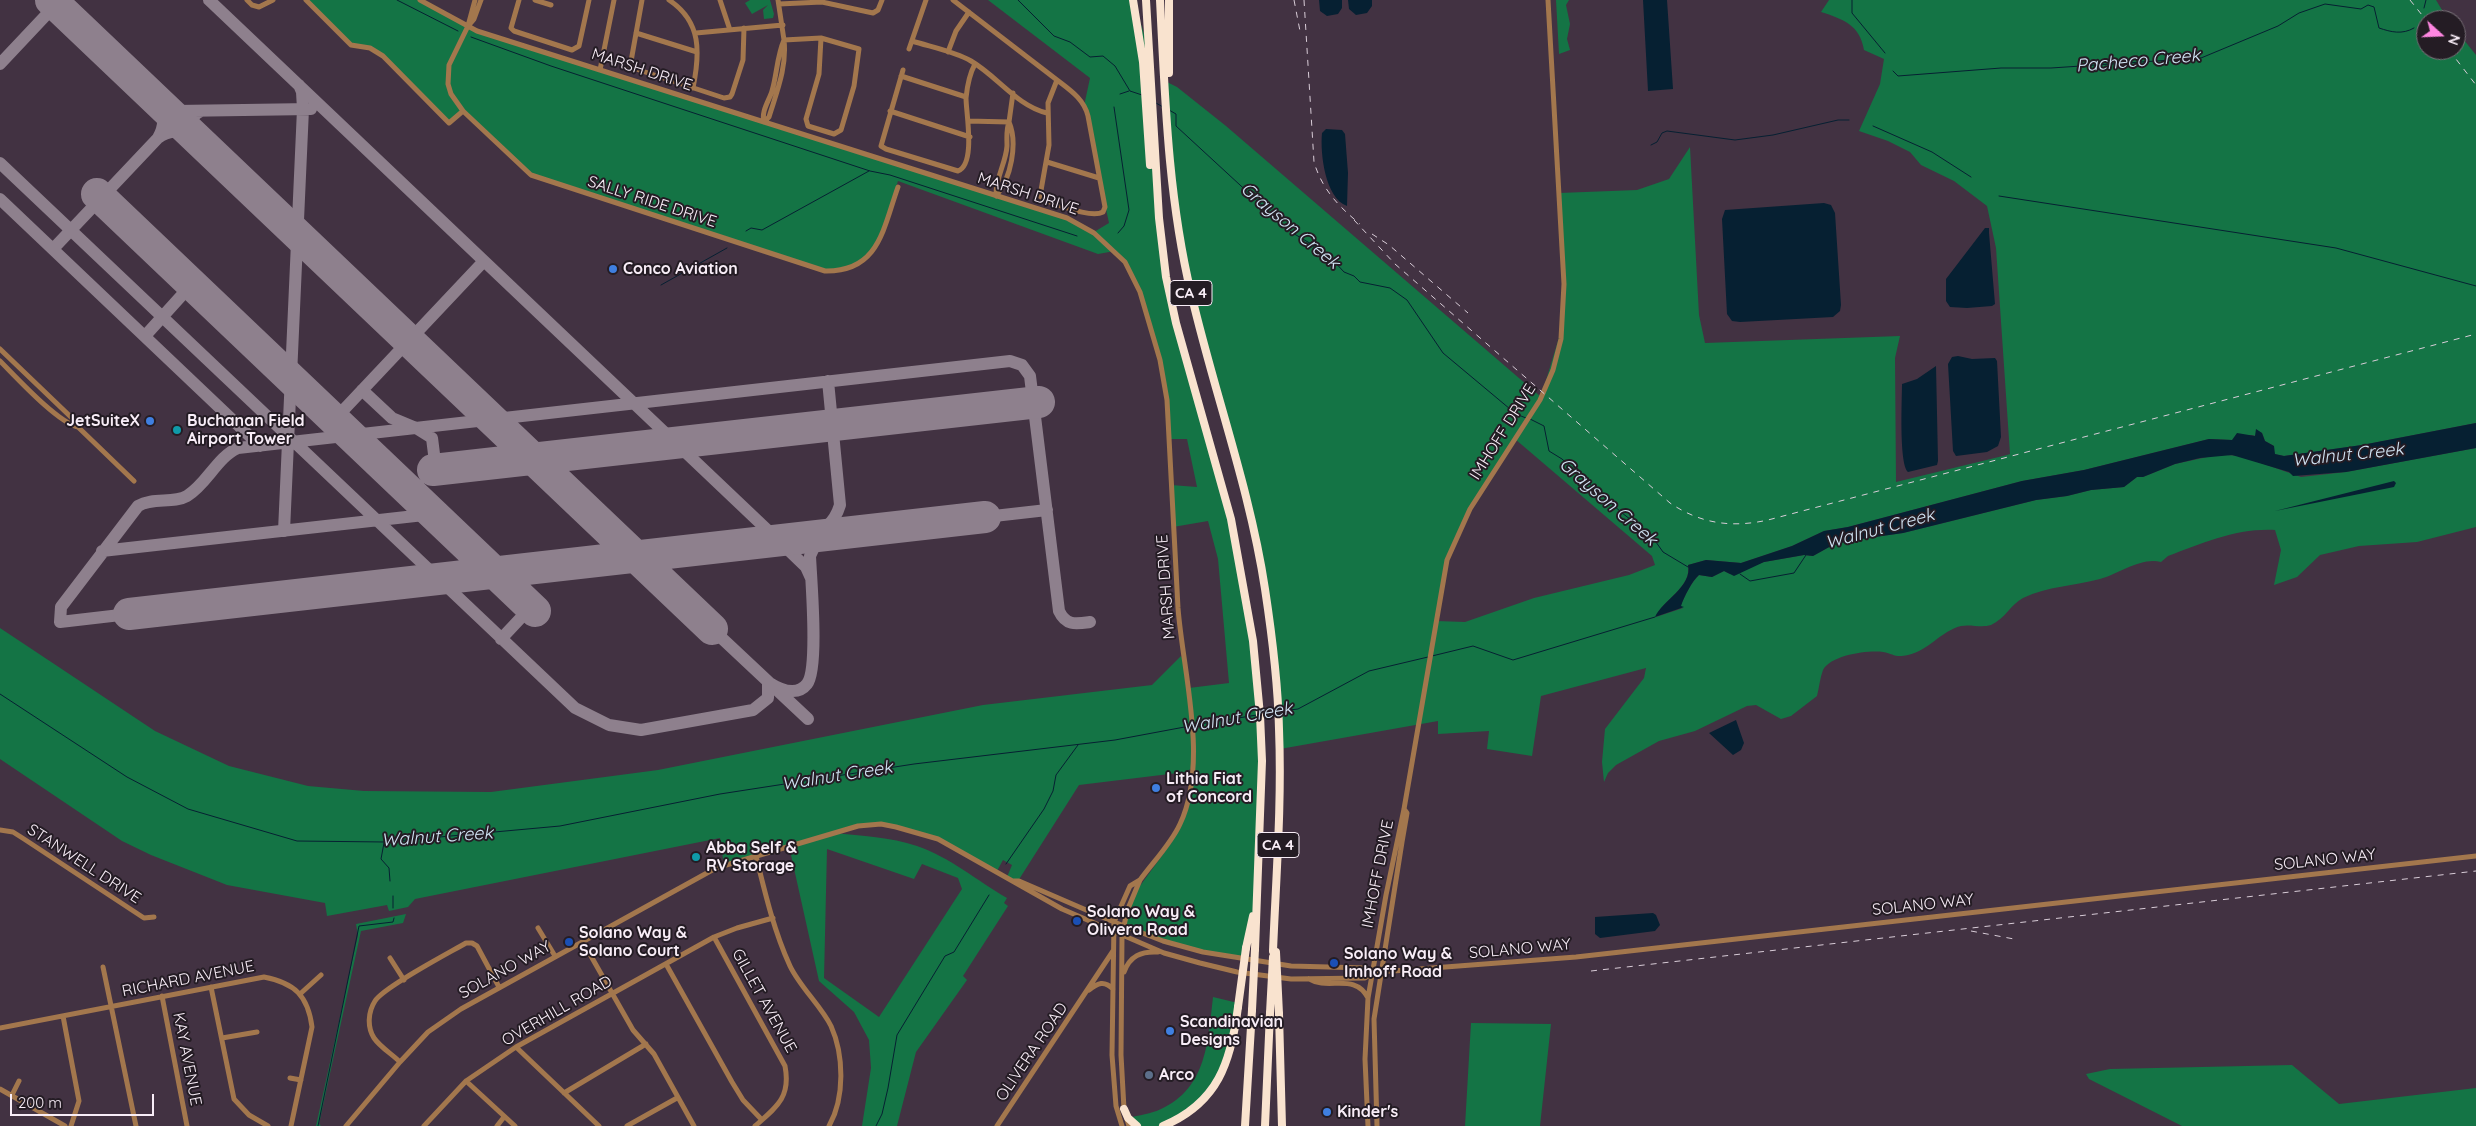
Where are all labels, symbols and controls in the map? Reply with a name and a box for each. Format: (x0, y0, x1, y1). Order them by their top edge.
north arrow (2416, 10, 2466, 60)
text: N (2444, 32, 2464, 48)
street label: MARSH DRIVE (589, 45, 695, 95)
water label: Pacheco Creek (2075, 45, 2201, 77)
street label: MARSH DRIVE (975, 169, 1081, 219)
street label: SALLY RIDE DRIVE (585, 172, 719, 232)
water label: Grayson Creek (1236, 178, 1344, 274)
place label: Conco Aviation (623, 259, 738, 279)
marker: Conco Aviation (607, 263, 619, 275)
road number: CA 4 (1170, 280, 1212, 306)
street label: IMHOFF DRIVE (1466, 381, 1540, 483)
place label: JetSuiteX (66, 411, 140, 431)
place label: Buchanan Field Airport Tower (187, 411, 305, 449)
marker: JetSuiteX (144, 415, 156, 427)
marker: Buchanan Field Airport Tower (171, 424, 183, 436)
water label: Walnut Creek (2291, 438, 2405, 472)
water label: Grayson Creek (1554, 453, 1662, 551)
water label: Walnut Creek (1823, 504, 1937, 554)
street label: MARSH DRIVE (1153, 534, 1179, 640)
water label: Walnut Creek (1180, 698, 1294, 738)
water label: Walnut Creek (780, 757, 894, 795)
place label: Lithia Fiat of Concord (1166, 769, 1252, 807)
marker: Lithia Fiat of Concord (1150, 782, 1162, 794)
street label: IMHOFF DRIVE (1358, 818, 1398, 930)
street label: STANWELL DRIVE (24, 820, 144, 908)
water label: Walnut Creek (380, 822, 494, 852)
road number: CA 4 (1257, 832, 1299, 858)
place label: Abba Self & RV Storage (706, 838, 797, 876)
street label: SOLANO WAY (2273, 845, 2377, 875)
marker: Abba Self & RV Storage (690, 851, 702, 863)
street label: SOLANO WAY (1871, 890, 1975, 920)
place label: Solano Way & Olivera Road (1087, 902, 1195, 940)
marker: Solano Way & Olivera Road (1071, 915, 1083, 927)
place label: Solano Way & Solano Court (579, 923, 687, 961)
street label: SOLANO WAY (1468, 935, 1572, 963)
marker: Solano Way & Solano Court (563, 936, 575, 948)
street label: SOLANO WAY (456, 937, 554, 1003)
place label: Solano Way & Imhoff Road (1344, 944, 1452, 982)
street label: GILLET AVENUE (727, 946, 801, 1056)
street label: RICHARD AVENUE (120, 957, 256, 1001)
marker: Solano Way & Imhoff Road (1328, 957, 1340, 969)
street label: OVERHILL ROAD (498, 972, 616, 1050)
street label: OLIVERA ROAD (992, 999, 1072, 1105)
street label: KAY AVENUE (169, 1011, 205, 1107)
place label: Scandinavian Designs (1180, 1012, 1283, 1050)
marker: Scandinavian Designs (1164, 1025, 1176, 1037)
place label: Arco (1159, 1065, 1194, 1085)
marker: Arco (1143, 1069, 1155, 1081)
scale bar (12, 1084, 156, 1116)
text: 200 m (18, 1093, 62, 1112)
place label: Kinder's (1337, 1102, 1398, 1122)
marker: Kinder's (1321, 1106, 1333, 1118)

